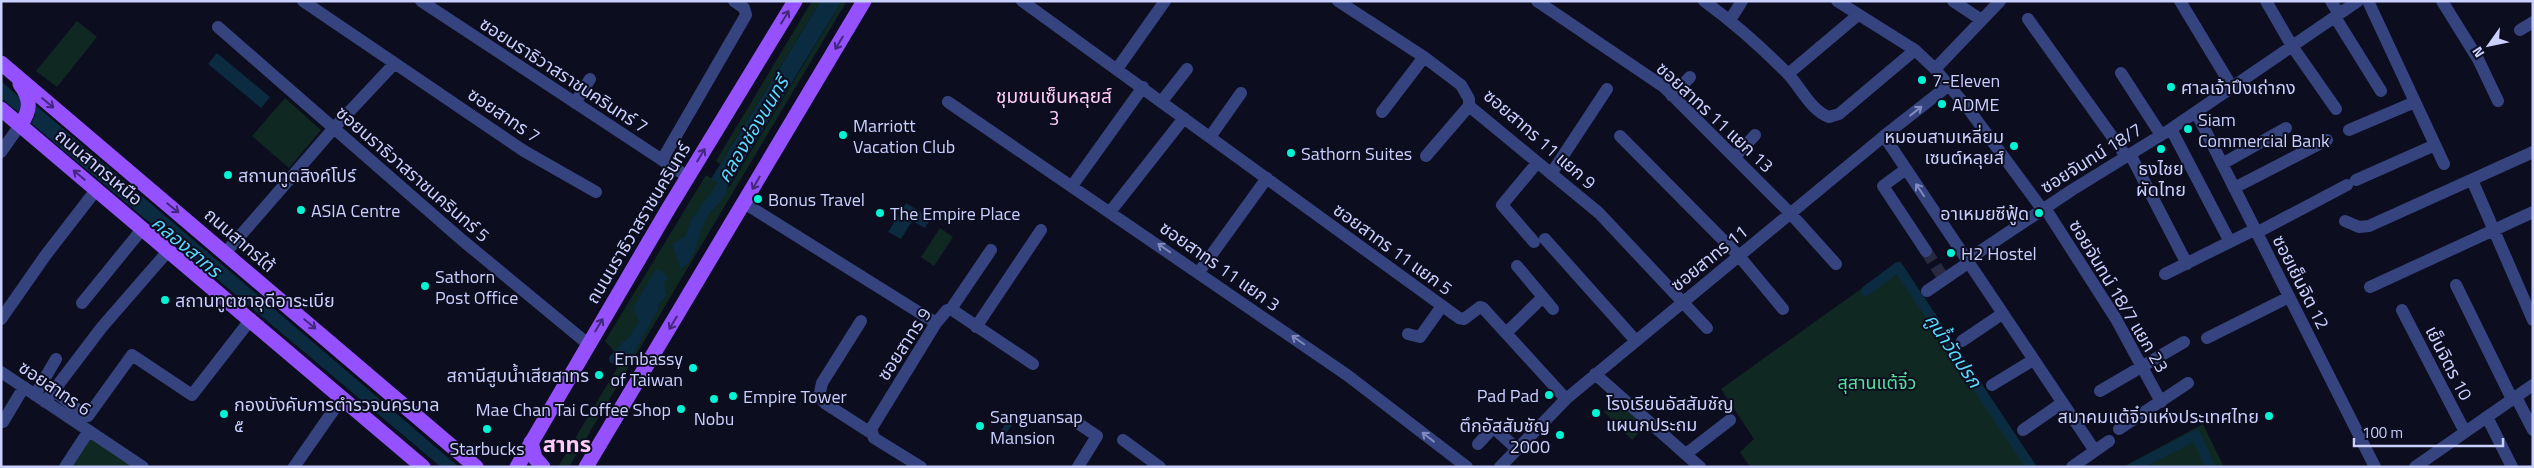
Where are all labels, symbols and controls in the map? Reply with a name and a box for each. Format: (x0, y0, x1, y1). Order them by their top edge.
street label: ซอยนราธิวาสราชนครินทร์ 7 (474, 10, 654, 140)
one-way arrow (781, 10, 791, 24)
north arrow (2464, 20, 2514, 70)
one-way arrow (834, 36, 844, 50)
text: N (2466, 43, 2489, 62)
street label: ซอยสาทร 11 แยก 13 (1650, 55, 1780, 179)
water label: คลองช่องนนทรี (709, 67, 797, 188)
place label: 7-Eleven (1932, 67, 2000, 94)
marker: 7-Eleven (1916, 74, 1928, 86)
place label: ศาลเจ้าปึงเถ่ากง (2181, 74, 2296, 101)
street label: ซอยสาทร 7 (462, 81, 546, 149)
district label: ชุมชนเซ็นหลุยส์ 3 (996, 81, 1112, 132)
marker: ศาลเจ้าปึงเถ่ากง (2165, 81, 2177, 93)
street label: ซอยสาทร 11 แยก 9 (1478, 82, 1602, 196)
place label: ADME (1952, 91, 1999, 118)
one-way arrow (42, 97, 55, 109)
marker: ADME (1936, 98, 1948, 110)
street label: ซอยนราธิวาสราชนครินทร์ 5 (330, 99, 496, 249)
one-way arrow (1909, 105, 1922, 116)
place label: Siam Commercial Bank (2198, 106, 2330, 154)
place label: Marriott Vacation Club (853, 112, 955, 160)
street label: ซอยจันทน์ 18/7 (2035, 116, 2147, 200)
street label: ถนนสาทรเหนือ (49, 122, 149, 212)
place label: หมอนสามเหลี่ยม เซนต์หลุยส์ (1884, 123, 2004, 171)
marker: Siam Commercial Bank (2182, 123, 2194, 135)
marker: Marriott Vacation Club (837, 129, 849, 141)
street label: ถนนนราธิวาสราชนครินทร์ (579, 136, 697, 309)
place label: Sathorn Suites (1301, 140, 1412, 167)
marker: หมอนสามเหลี่ยม เซนต์หลุยส์ (2008, 140, 2020, 152)
marker: ธงไชย ผัดไทย (2155, 143, 2167, 155)
marker: Sathorn Suites (1285, 147, 1297, 159)
one-way arrow (696, 149, 706, 163)
place label: ธงไชย ผัดไทย (2136, 155, 2186, 203)
place label: สถานทูตสิงค์โปร์ (238, 162, 357, 189)
marker: สถานทูตสิงค์โปร์ (222, 169, 234, 181)
one-way arrow (73, 170, 86, 181)
one-way arrow (751, 175, 761, 190)
one-way arrow (1915, 184, 1925, 198)
place label: Bonus Travel (768, 186, 865, 213)
marker: Bonus Travel (752, 193, 764, 205)
street label: ซอยสาทร 11 แยก 5 (1328, 196, 1458, 302)
place label: ASIA Centre (311, 197, 400, 224)
place label: The Empire Place (890, 200, 1020, 227)
place label: อาเหมยซีฟู้ด (1940, 200, 2029, 227)
street label: ถนนสาทรใต้ (198, 201, 282, 279)
one-way arrow (166, 202, 179, 213)
marker: ASIA Centre (295, 204, 307, 216)
marker: The Empire Place (874, 207, 886, 219)
marker: อาเหมยซีฟู้ด (2033, 207, 2045, 219)
water label: คลองสาทร (146, 208, 229, 285)
street label: ซอยสาทร 11 แยก 3 (1154, 214, 1286, 318)
street label: ซอยจันทน์ 18/7 แยก 23 (2062, 214, 2176, 378)
street label: ซอยสาทร 11 (1665, 218, 1753, 298)
street label: ซอยเย็นจิต 12 (2266, 230, 2336, 334)
place label: H2 Hostel (1961, 240, 2037, 267)
one-way arrow (1157, 243, 1171, 253)
marker: H2 Hostel (1945, 247, 1957, 259)
place label: Sathorn Post Office (435, 263, 518, 311)
marker: Sathorn Post Office (419, 280, 431, 292)
place label: สถานทูตซาอุดีอาระเบีย (175, 287, 335, 314)
marker: สถานทูตซาอุดีอาระเบีย (159, 294, 171, 306)
street label: ซอยสาทร 9 (870, 302, 938, 386)
water label: คูน้ำวัดปรก (1918, 307, 1990, 394)
one-way arrow (668, 315, 678, 329)
one-way arrow (595, 318, 605, 332)
one-way arrow (303, 319, 316, 330)
street label: เย็นจิตร 10 (2419, 321, 2479, 405)
one-way arrow (1291, 335, 1305, 345)
place label: Embassy of Taiwan (610, 345, 683, 393)
street label: ซอยสาทร 6 (13, 354, 97, 422)
place label: สถานีสูบน้ำเสียสาทร (447, 362, 589, 389)
marker: Embassy of Taiwan (687, 362, 699, 374)
marker: สถานีสูบน้ำเสียสาทร (593, 369, 605, 381)
park label: สุสานแต้จิ๋ว (1838, 369, 1916, 396)
place label: Pad Pad (1477, 382, 1539, 409)
place label: Empire Tower (743, 383, 847, 410)
marker: Pad Pad (1543, 389, 1555, 401)
marker: Empire Tower (727, 390, 739, 402)
place label: โรงเรียนอัสสัมชัญ แผนกประถม (1606, 390, 1734, 438)
place label: กองบังคับการตำรวจนครบาล ๕ (234, 391, 439, 439)
marker: Nobu (708, 393, 720, 405)
place label: Mae Chan Tai Coffee Shop (476, 396, 671, 423)
marker: Mae Chan Tai Coffee Shop (675, 403, 687, 415)
place label: Sanguansap Mansion (990, 403, 1083, 451)
place label: สมาคมแต้จิ๋วแห่งประเทศไทย (2057, 403, 2259, 430)
place label: Nobu (694, 405, 734, 432)
marker: โรงเรียนอัสสัมชัญ แผนกประถม (1590, 407, 1602, 419)
marker: กองบังคับการตำรวจนครบาล ๕ (218, 408, 230, 420)
marker: สมาคมแต้จิ๋วแห่งประเทศไทย (2263, 410, 2275, 422)
place label: ตึกอัสสัมชัญ 2000 (1460, 412, 1550, 460)
scale bar (2354, 416, 2503, 448)
marker: Sanguansap Mansion (974, 420, 986, 432)
text: 100 m (2362, 421, 2403, 444)
marker: Starbucks (481, 423, 493, 435)
district label: สาทร (543, 427, 591, 461)
marker: ตึกอัสสัมชัญ 2000 (1554, 429, 1566, 441)
one-way arrow (1421, 432, 1435, 442)
place label: Starbucks (449, 435, 525, 462)

